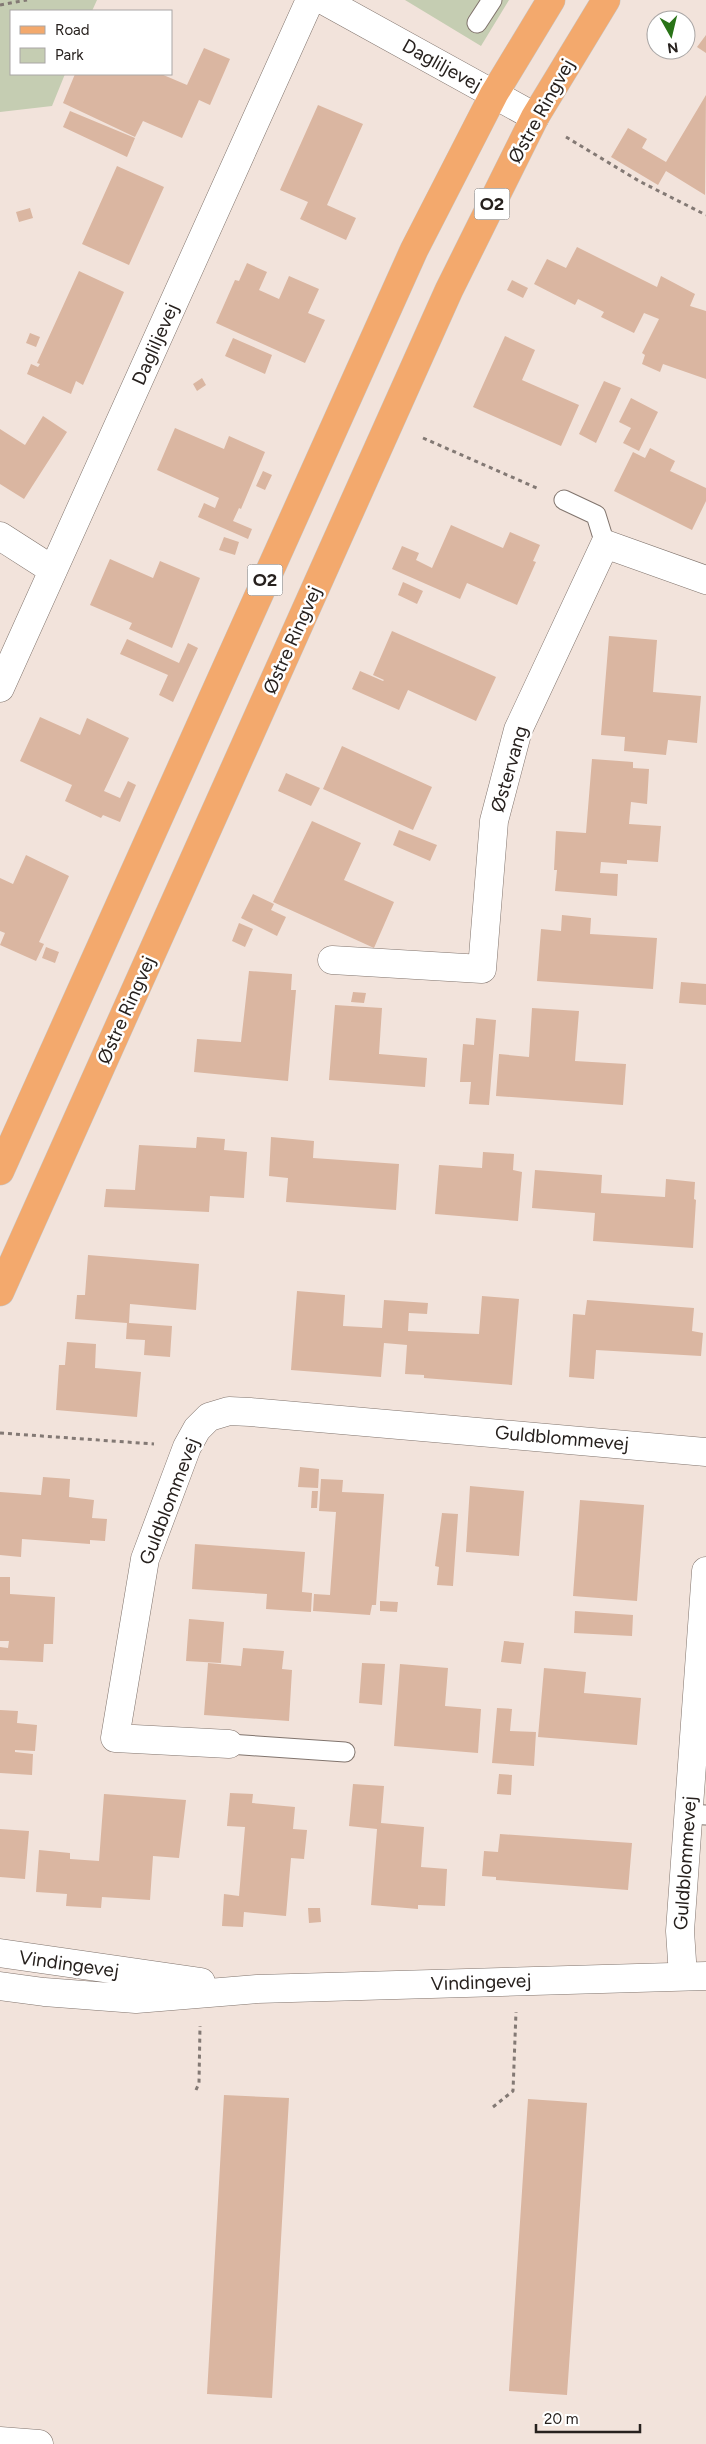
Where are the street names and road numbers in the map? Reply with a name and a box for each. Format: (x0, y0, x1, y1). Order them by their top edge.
street label: Dagliljevej (398, 34, 486, 96)
street label: Østre Ringvej (503, 55, 579, 167)
road number: O2 (474, 188, 510, 220)
street label: Dagliljevej (127, 300, 183, 388)
road number: O2 (248, 564, 282, 596)
street label: Østre Ringvej (258, 583, 326, 697)
street label: Østervang (486, 723, 532, 815)
street label: Østre Ringvej (92, 953, 160, 1067)
street label: Guldblommevej (494, 1421, 630, 1455)
street label: Guldblommevej (134, 1434, 204, 1568)
street label: Guldblommevej (669, 1795, 701, 1931)
street label: Vindingevej (18, 1946, 120, 1982)
street label: Vindingevej (430, 1969, 532, 1995)

